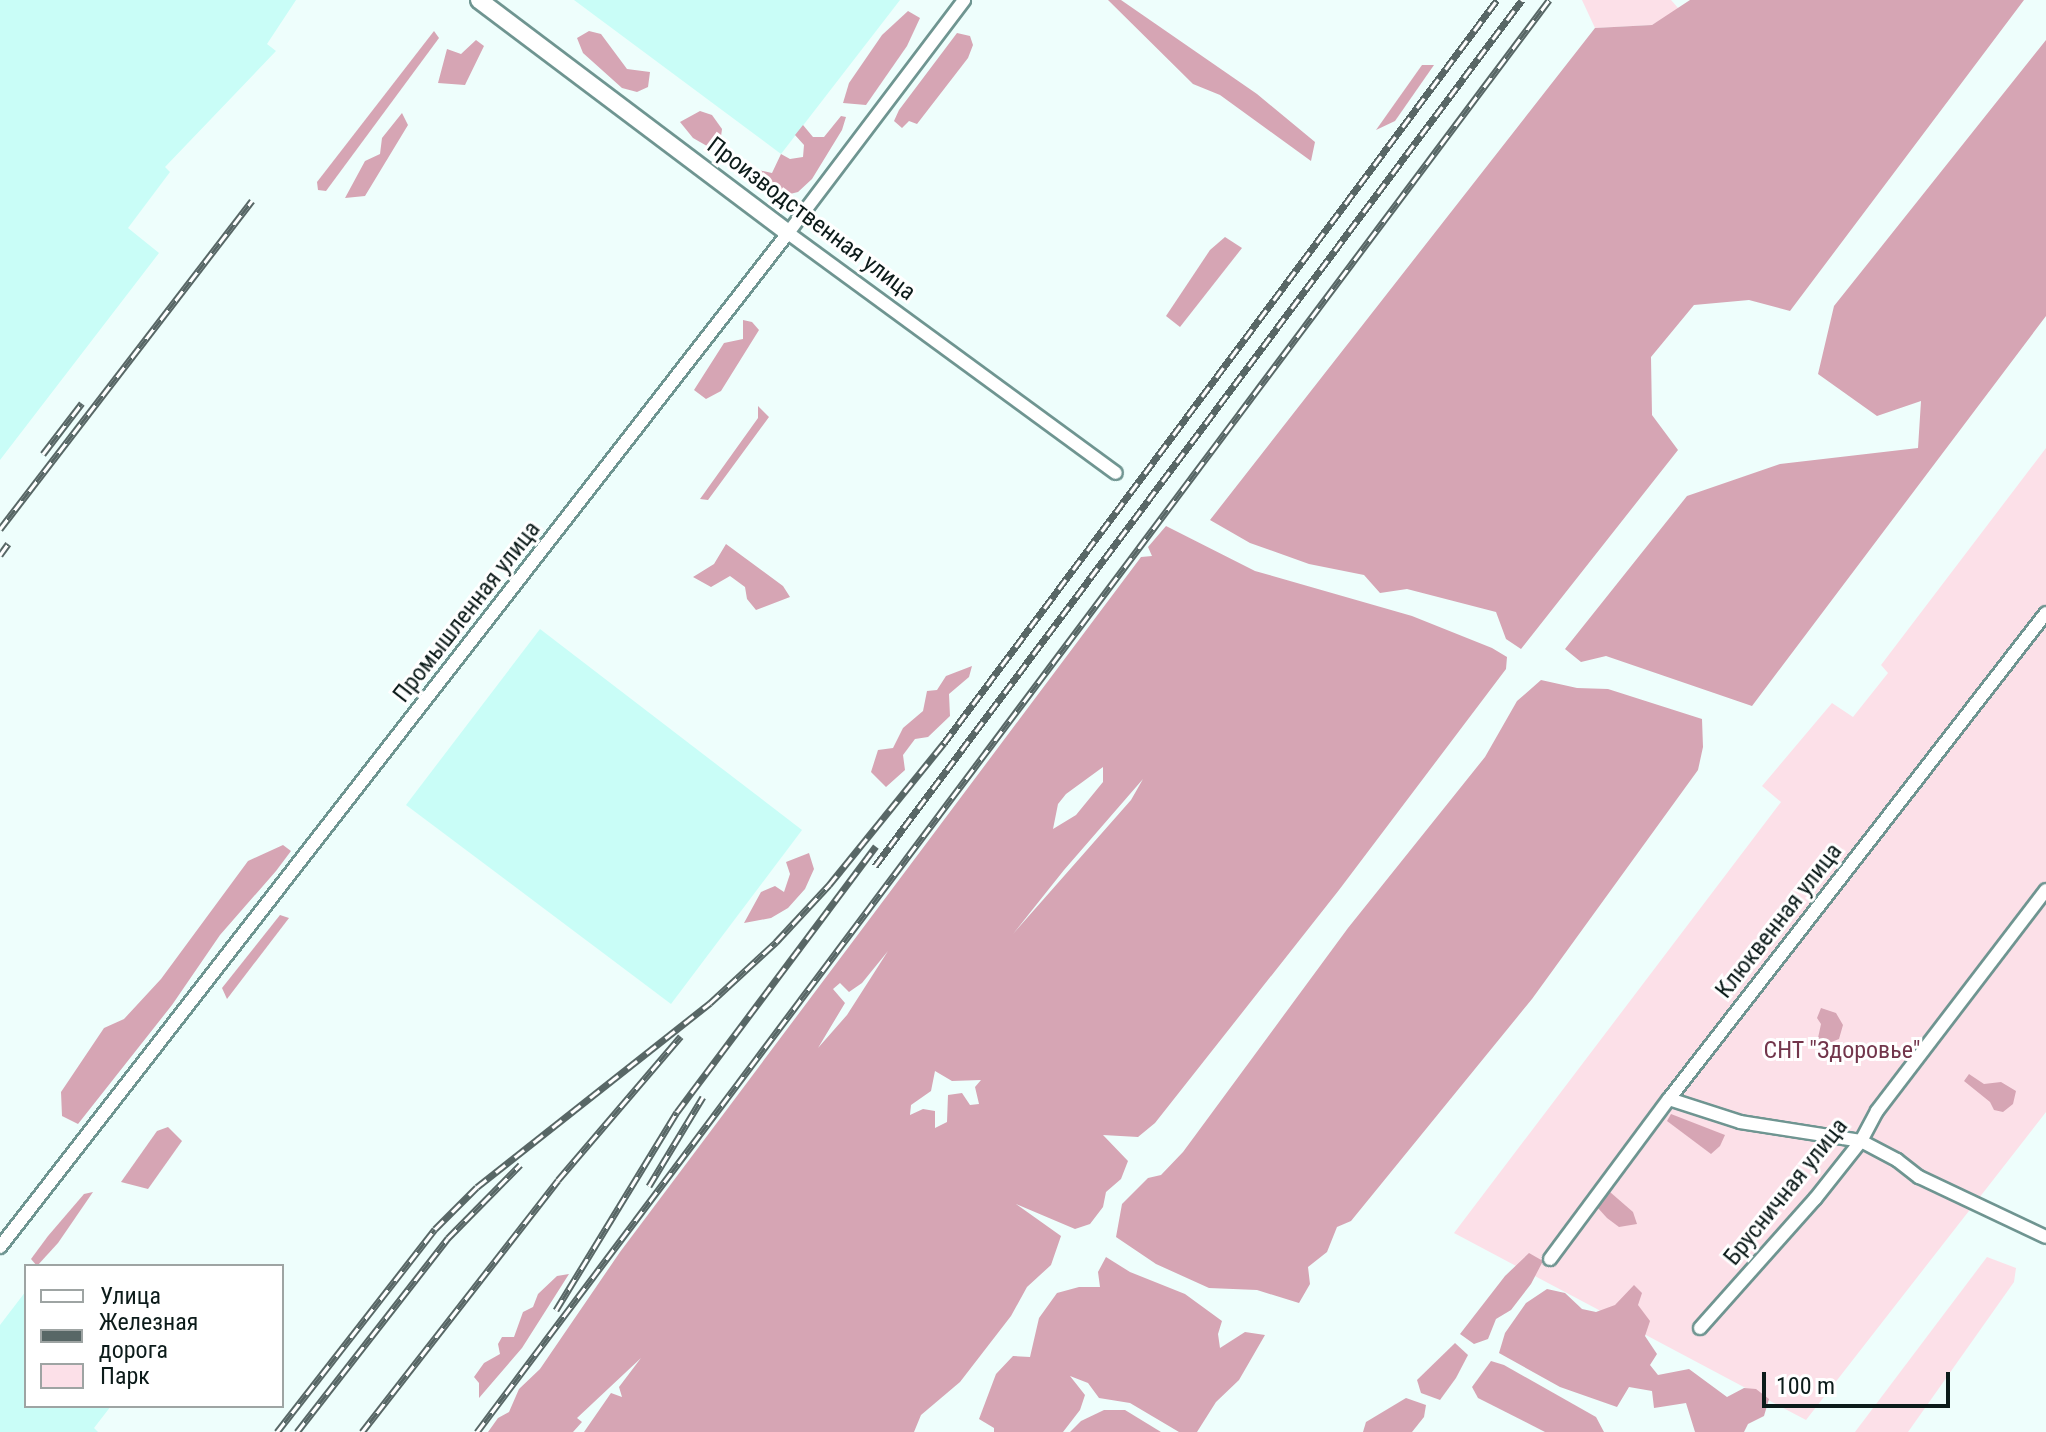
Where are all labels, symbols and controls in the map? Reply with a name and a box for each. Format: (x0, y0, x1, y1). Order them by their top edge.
street label: Производственная улица (701, 131, 921, 307)
street label: Промышленная улица (387, 516, 547, 708)
street label: Клюквенная улица (1710, 838, 1848, 1004)
park label: СНТ "Здоровье" (1763, 1037, 1921, 1065)
street label: Брусничная улица (1718, 1113, 1854, 1271)
legend (24, 1264, 284, 1408)
text: Улица (100, 1282, 161, 1310)
text: Железная дорога (99, 1308, 198, 1364)
scale bar (1766, 1356, 1954, 1406)
text: Парк (100, 1362, 150, 1390)
text: 100 m (1776, 1372, 1835, 1400)

